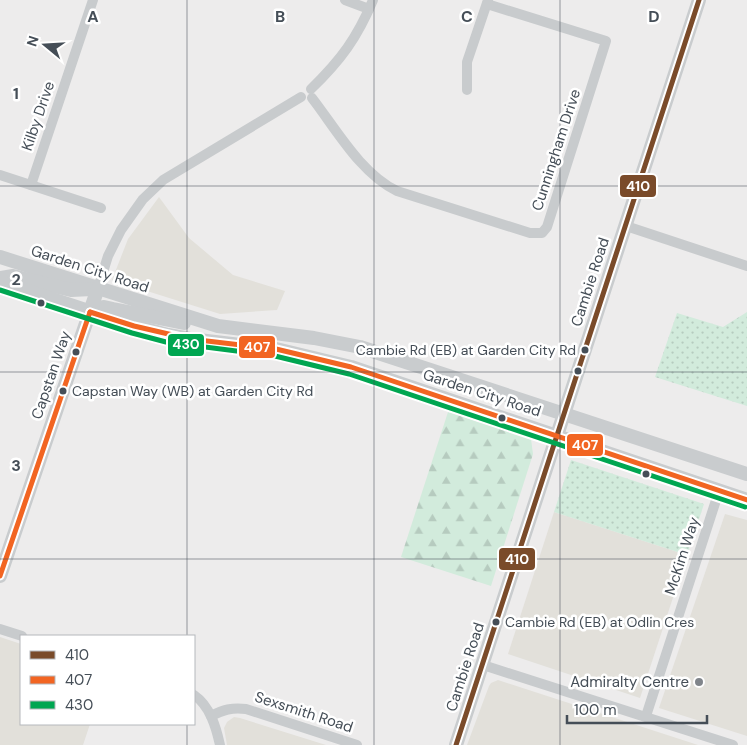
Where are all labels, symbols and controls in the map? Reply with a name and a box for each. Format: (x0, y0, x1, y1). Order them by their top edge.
text: A (87, 6, 99, 27)
text: B (275, 6, 285, 27)
text: C (461, 6, 473, 27)
text: D (648, 6, 660, 27)
north arrow (20, 20, 70, 70)
text: N (22, 33, 43, 49)
street label: Kilby Drive (17, 79, 59, 153)
text: 1 (13, 83, 19, 104)
street label: Cunningham Drive (527, 87, 585, 213)
line badge: 410 (619, 174, 657, 198)
text: 410 (626, 177, 650, 195)
street label: Cambie Road (566, 235, 614, 329)
street label: Garden City Road (29, 241, 151, 297)
text: 2 (11, 269, 21, 290)
unlabelled marker (36, 298, 46, 308)
street label: Capstan Way (27, 328, 76, 422)
line badge: 430 (167, 333, 205, 357)
text: 430 (172, 335, 200, 353)
line badge: 407 (238, 335, 276, 359)
text: 407 (244, 338, 271, 356)
place label: Cambie Rd (EB) at Garden City Rd (356, 341, 576, 359)
marker: Cambie Rd (EB) at Garden City Rd (580, 345, 590, 355)
unlabelled marker (71, 347, 81, 357)
street label: Garden City Road (421, 365, 543, 421)
unlabelled marker (573, 366, 583, 376)
place label: Capstan Way (WB) at Garden City Rd (72, 382, 313, 400)
marker: Capstan Way (WB) at Garden City Rd (58, 386, 68, 396)
unlabelled marker (497, 413, 507, 423)
line badge: 407 (566, 433, 604, 457)
text: 407 (572, 436, 599, 454)
text: 3 (11, 455, 21, 476)
unlabelled marker (641, 469, 651, 479)
street label: McKim Way (660, 514, 704, 598)
line badge: 410 (498, 547, 536, 571)
text: 410 (505, 550, 529, 568)
place label: Cambie Rd (EB) at Odlin Cres (505, 613, 694, 631)
marker: Cambie Rd (EB) at Odlin Cres (491, 617, 501, 627)
street label: Cambie Road (441, 620, 489, 714)
legend (20, 635, 195, 725)
text: 410 (65, 645, 89, 665)
text: 407 (65, 670, 92, 690)
place label: Admiralty Centre (570, 672, 689, 692)
marker: Admiralty Centre (693, 676, 705, 688)
street label: Sexsmith Road (252, 687, 356, 737)
scale bar (567, 692, 707, 724)
text: 430 (65, 695, 93, 715)
text: 100 m (574, 700, 617, 720)

